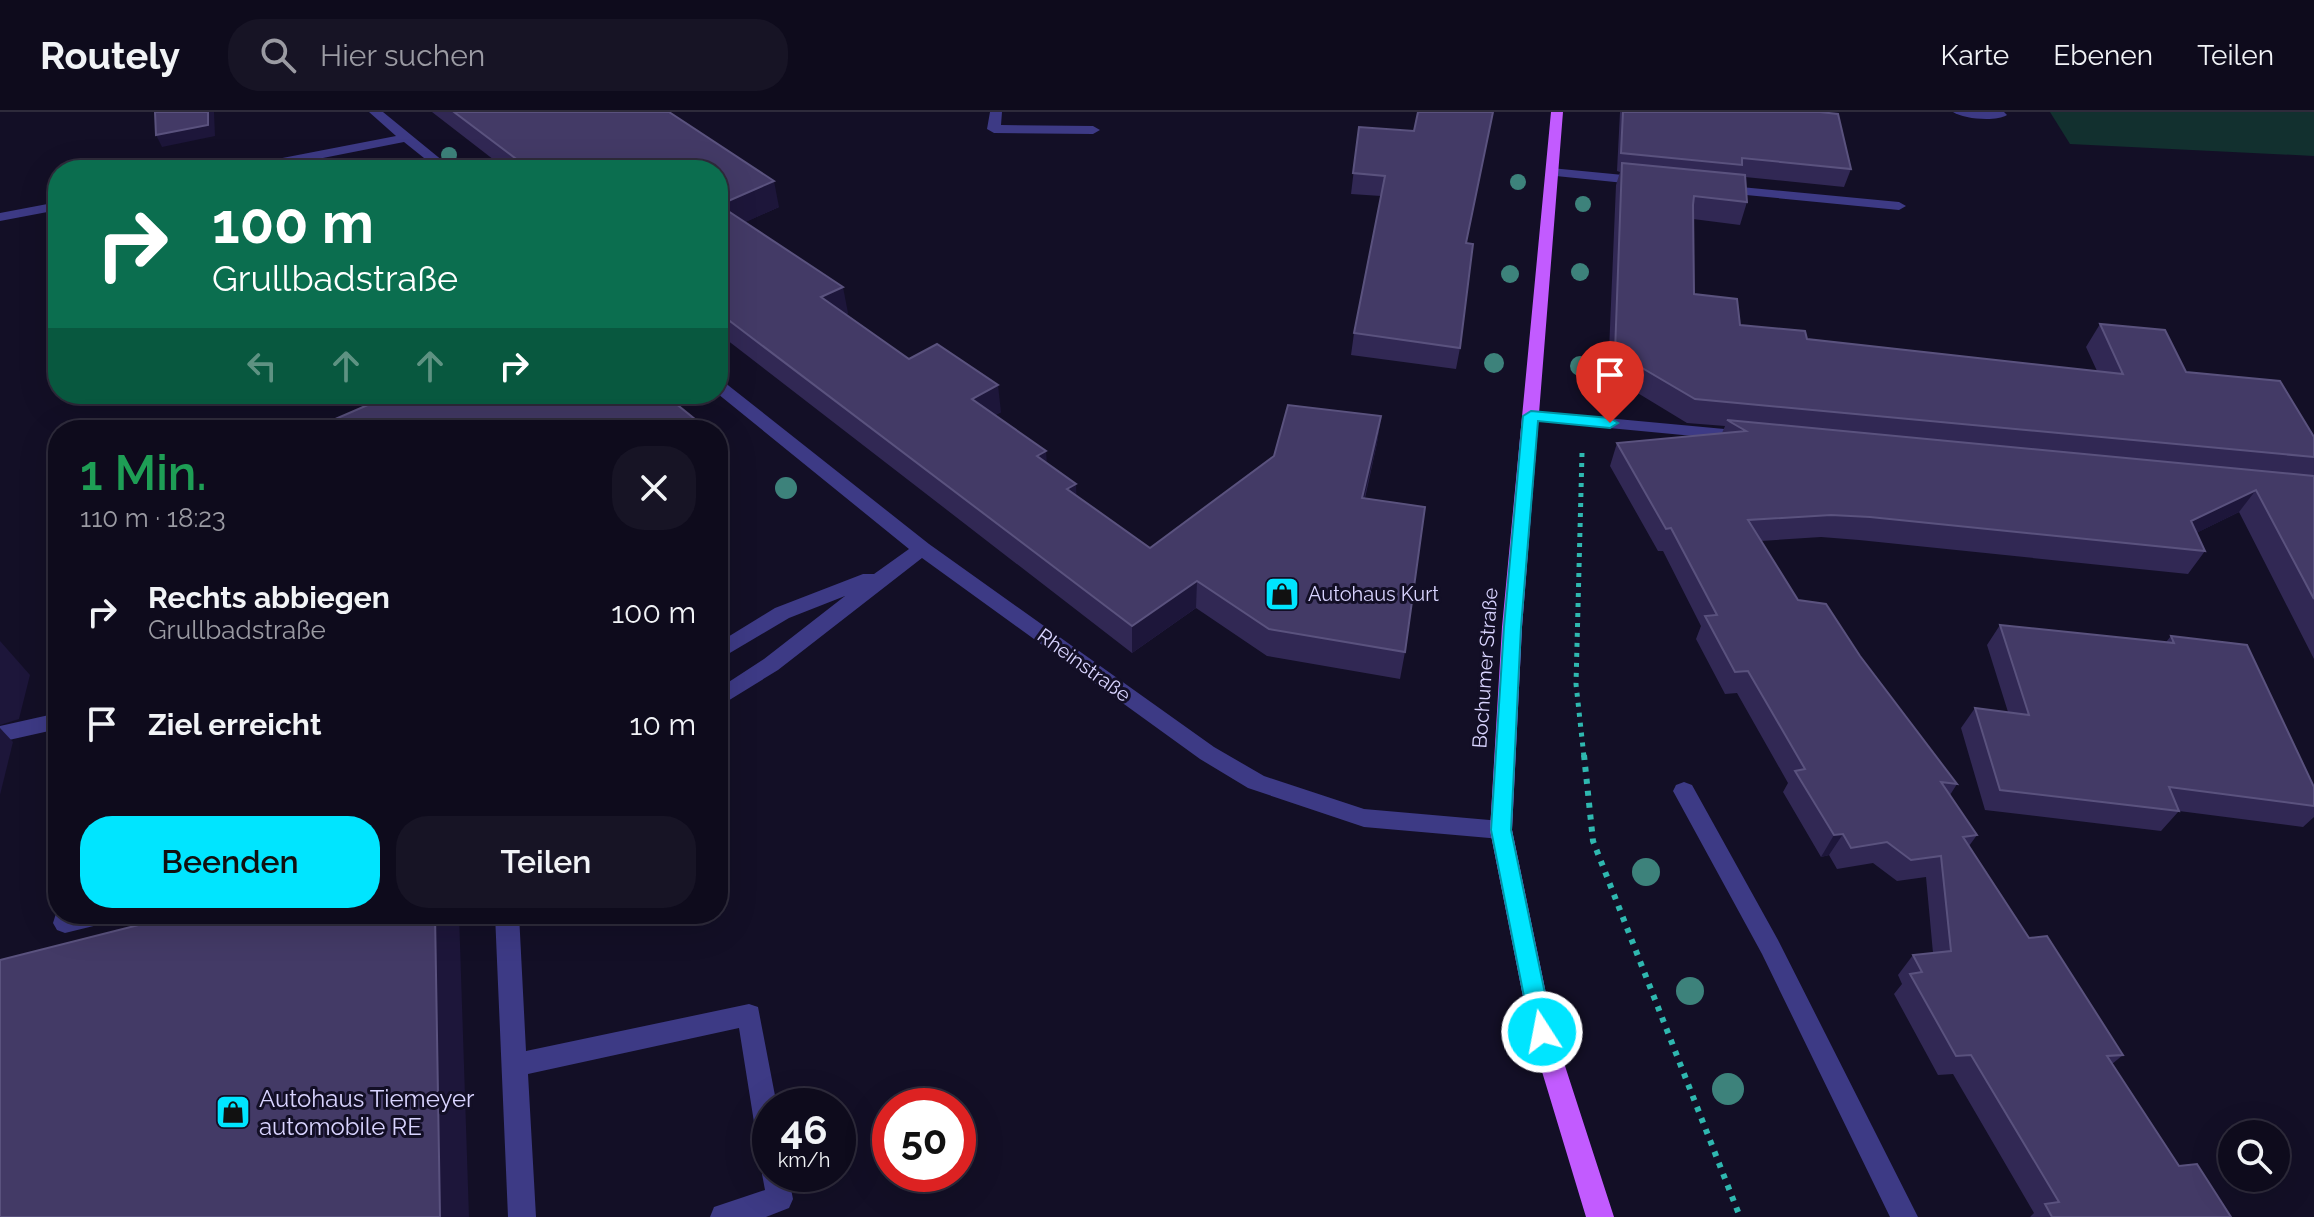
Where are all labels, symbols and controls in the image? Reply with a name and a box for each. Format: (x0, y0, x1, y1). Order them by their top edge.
search box (228, 19, 788, 91)
text: Routely (40, 33, 180, 78)
icon: search (256, 33, 300, 77)
text: Hier suchen (320, 38, 485, 73)
text: Karte (1941, 39, 2009, 72)
text: Ebenen (2053, 39, 2153, 72)
text: Teilen (2197, 39, 2274, 72)
text: 100 m (212, 190, 374, 256)
icon: right (80, 192, 184, 296)
text: Grullbadstraße (212, 257, 458, 299)
pin (1576, 341, 1644, 423)
icon: left (240, 344, 284, 388)
icon: ahead (324, 344, 368, 388)
icon: ahead (408, 344, 452, 388)
icon: right (492, 344, 536, 388)
icon: arrive (1588, 353, 1632, 397)
text: 1 Min. (80, 445, 207, 501)
button: close (612, 446, 696, 530)
text: 110 m · 18:23 (80, 503, 226, 533)
shop icon: Autohaus Kurt (1263, 575, 1301, 613)
text: Rechts abbiegen (148, 580, 390, 615)
place label: Autohaus Kurt (1308, 582, 1439, 606)
street label: Bochumer Straße (1467, 587, 1503, 749)
icon: right (80, 590, 124, 634)
text: 100 m (611, 595, 696, 630)
text: Grullbadstraße (148, 615, 326, 645)
street label: Rheinstraße (1033, 623, 1136, 707)
icon: arrive (80, 702, 124, 746)
text: Ziel erreicht (148, 707, 321, 742)
text: 10 m (630, 707, 696, 742)
button: Beenden (80, 816, 380, 908)
button: Teilen (396, 816, 696, 908)
position arrow (1500, 990, 1584, 1074)
place label: Autohaus Tiemeyer automobile RE (259, 1084, 475, 1141)
speed limit sign: 50 (872, 1088, 976, 1192)
shop icon: Autohaus Tiemeyer automobile RE (214, 1093, 252, 1131)
text: 46 (780, 1106, 828, 1153)
map controls (2218, 1120, 2290, 1192)
button: search (2218, 1120, 2290, 1192)
text: km/h (778, 1148, 830, 1172)

